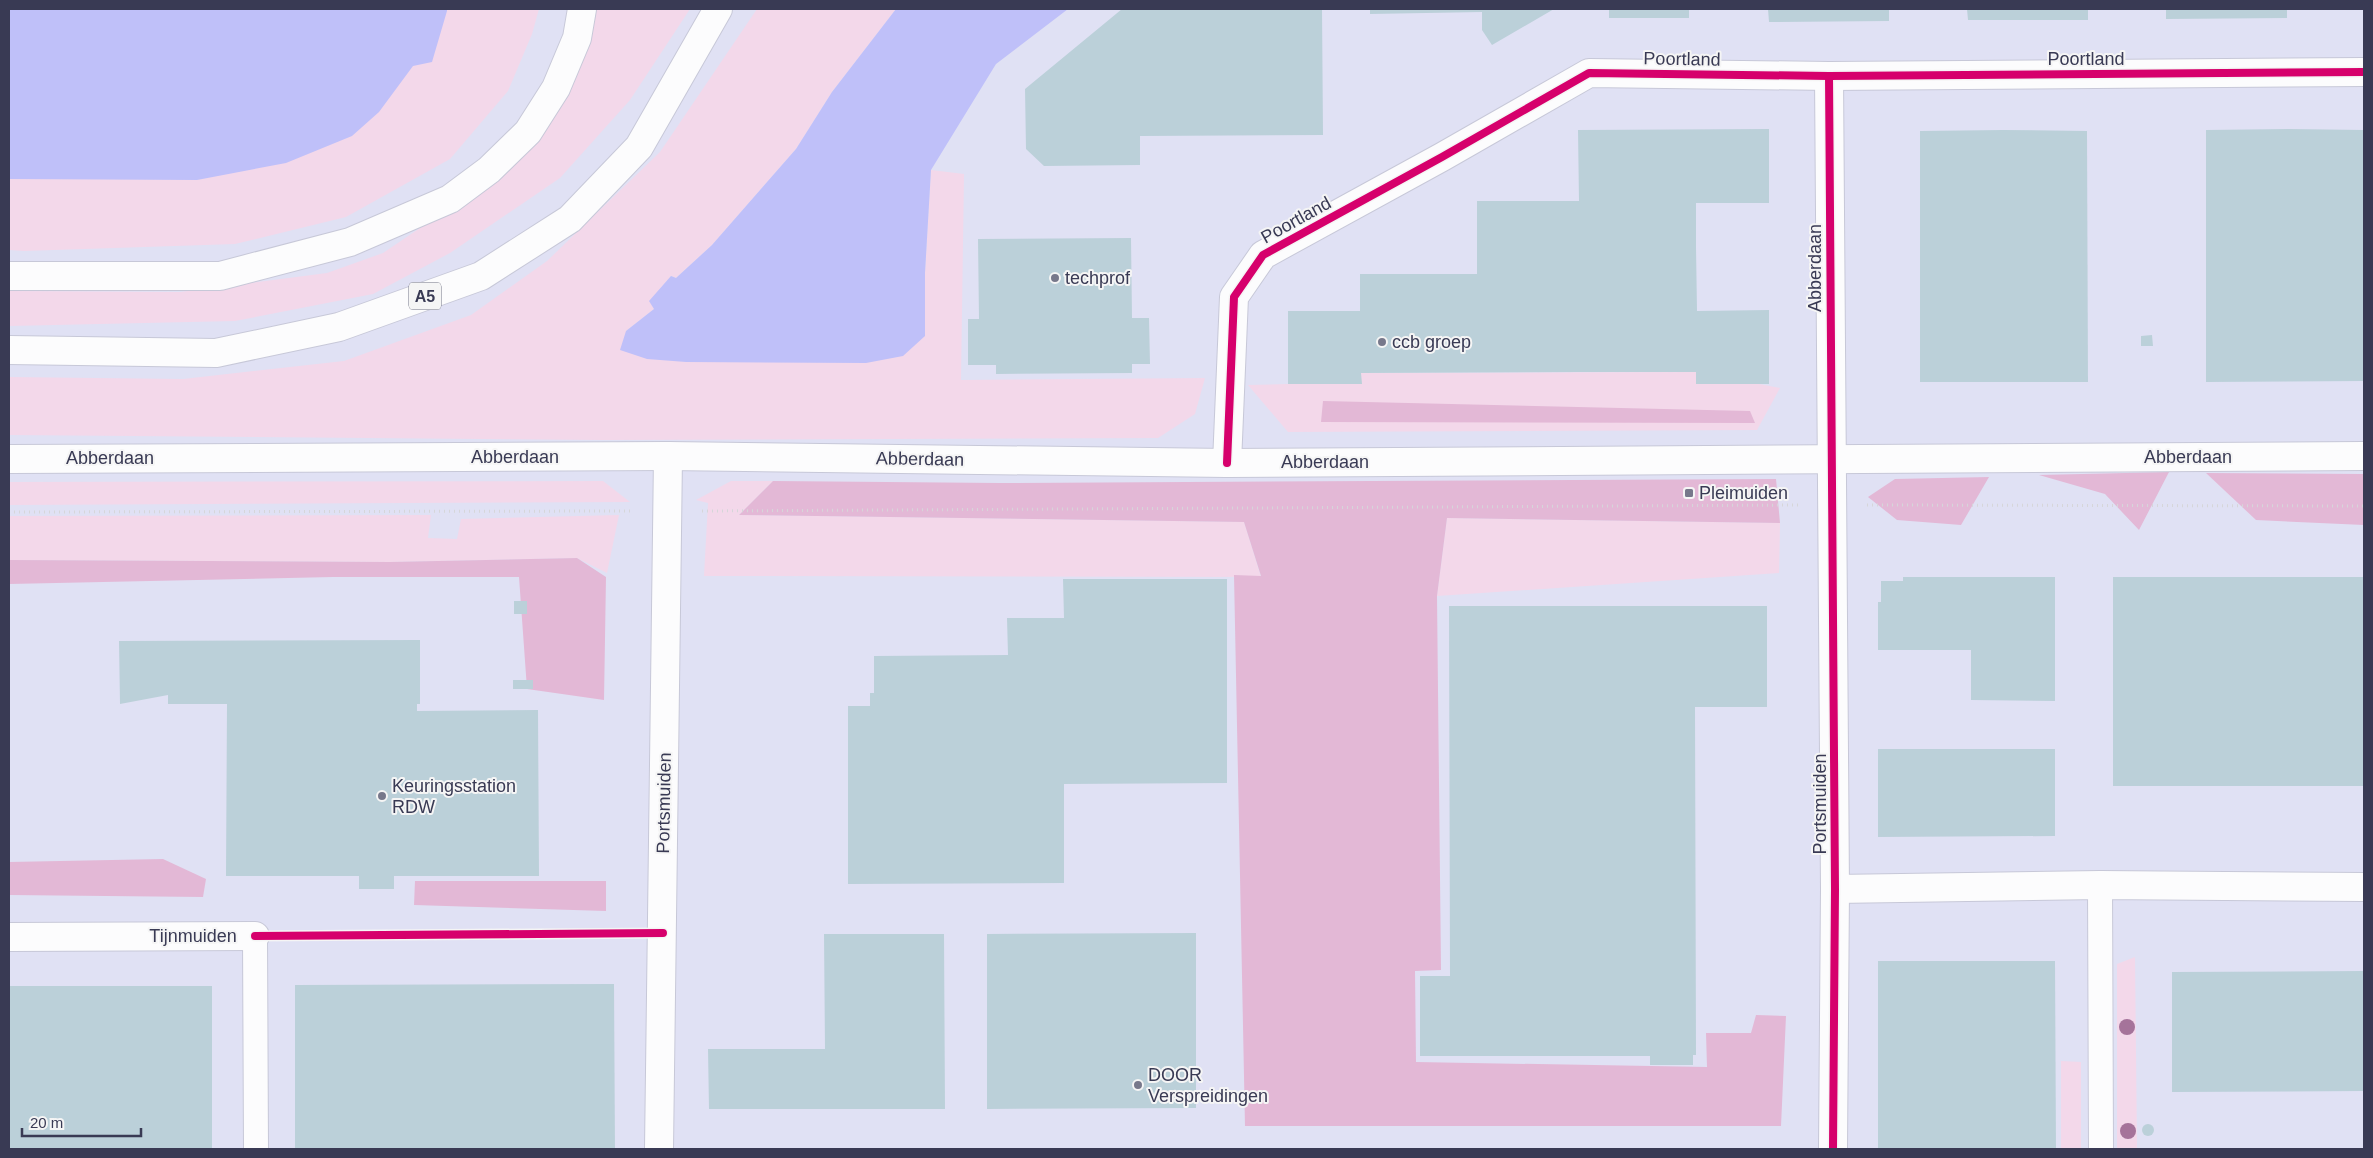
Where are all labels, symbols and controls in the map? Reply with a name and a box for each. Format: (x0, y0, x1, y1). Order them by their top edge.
street label: Poortland (1643, 48, 1721, 70)
street label: Poortland (2047, 49, 2125, 69)
street label: Poortland (1257, 193, 1335, 247)
street label: Abberdaan (1805, 224, 1825, 312)
place label: techprof (1065, 268, 1131, 288)
marker: techprof (1049, 272, 1061, 284)
road number: A5 (409, 282, 441, 310)
place label: ccb groep (1392, 332, 1471, 352)
marker: ccb groep (1376, 336, 1388, 348)
street label: Abberdaan (471, 447, 559, 467)
street label: Abberdaan (2144, 447, 2232, 467)
street label: Abberdaan (66, 448, 154, 468)
street label: Abberdaan (876, 448, 964, 470)
street label: Abberdaan (1281, 452, 1369, 472)
place label: Pleimuiden (1699, 483, 1788, 503)
marker: Pleimuiden (1683, 487, 1695, 499)
street label: Portsmuiden (653, 752, 675, 854)
street label: Portsmuiden (1810, 753, 1830, 855)
place label: Keuringsstation RDW (392, 776, 516, 817)
marker: Keuringsstation RDW (376, 790, 388, 802)
street label: Tijnmuiden (149, 926, 237, 946)
place label: DOOR Verspreidingen (1148, 1065, 1268, 1106)
marker: DOOR Verspreidingen (1132, 1079, 1144, 1091)
scale bar (22, 1106, 141, 1138)
text: 20 m (30, 1114, 63, 1131)

